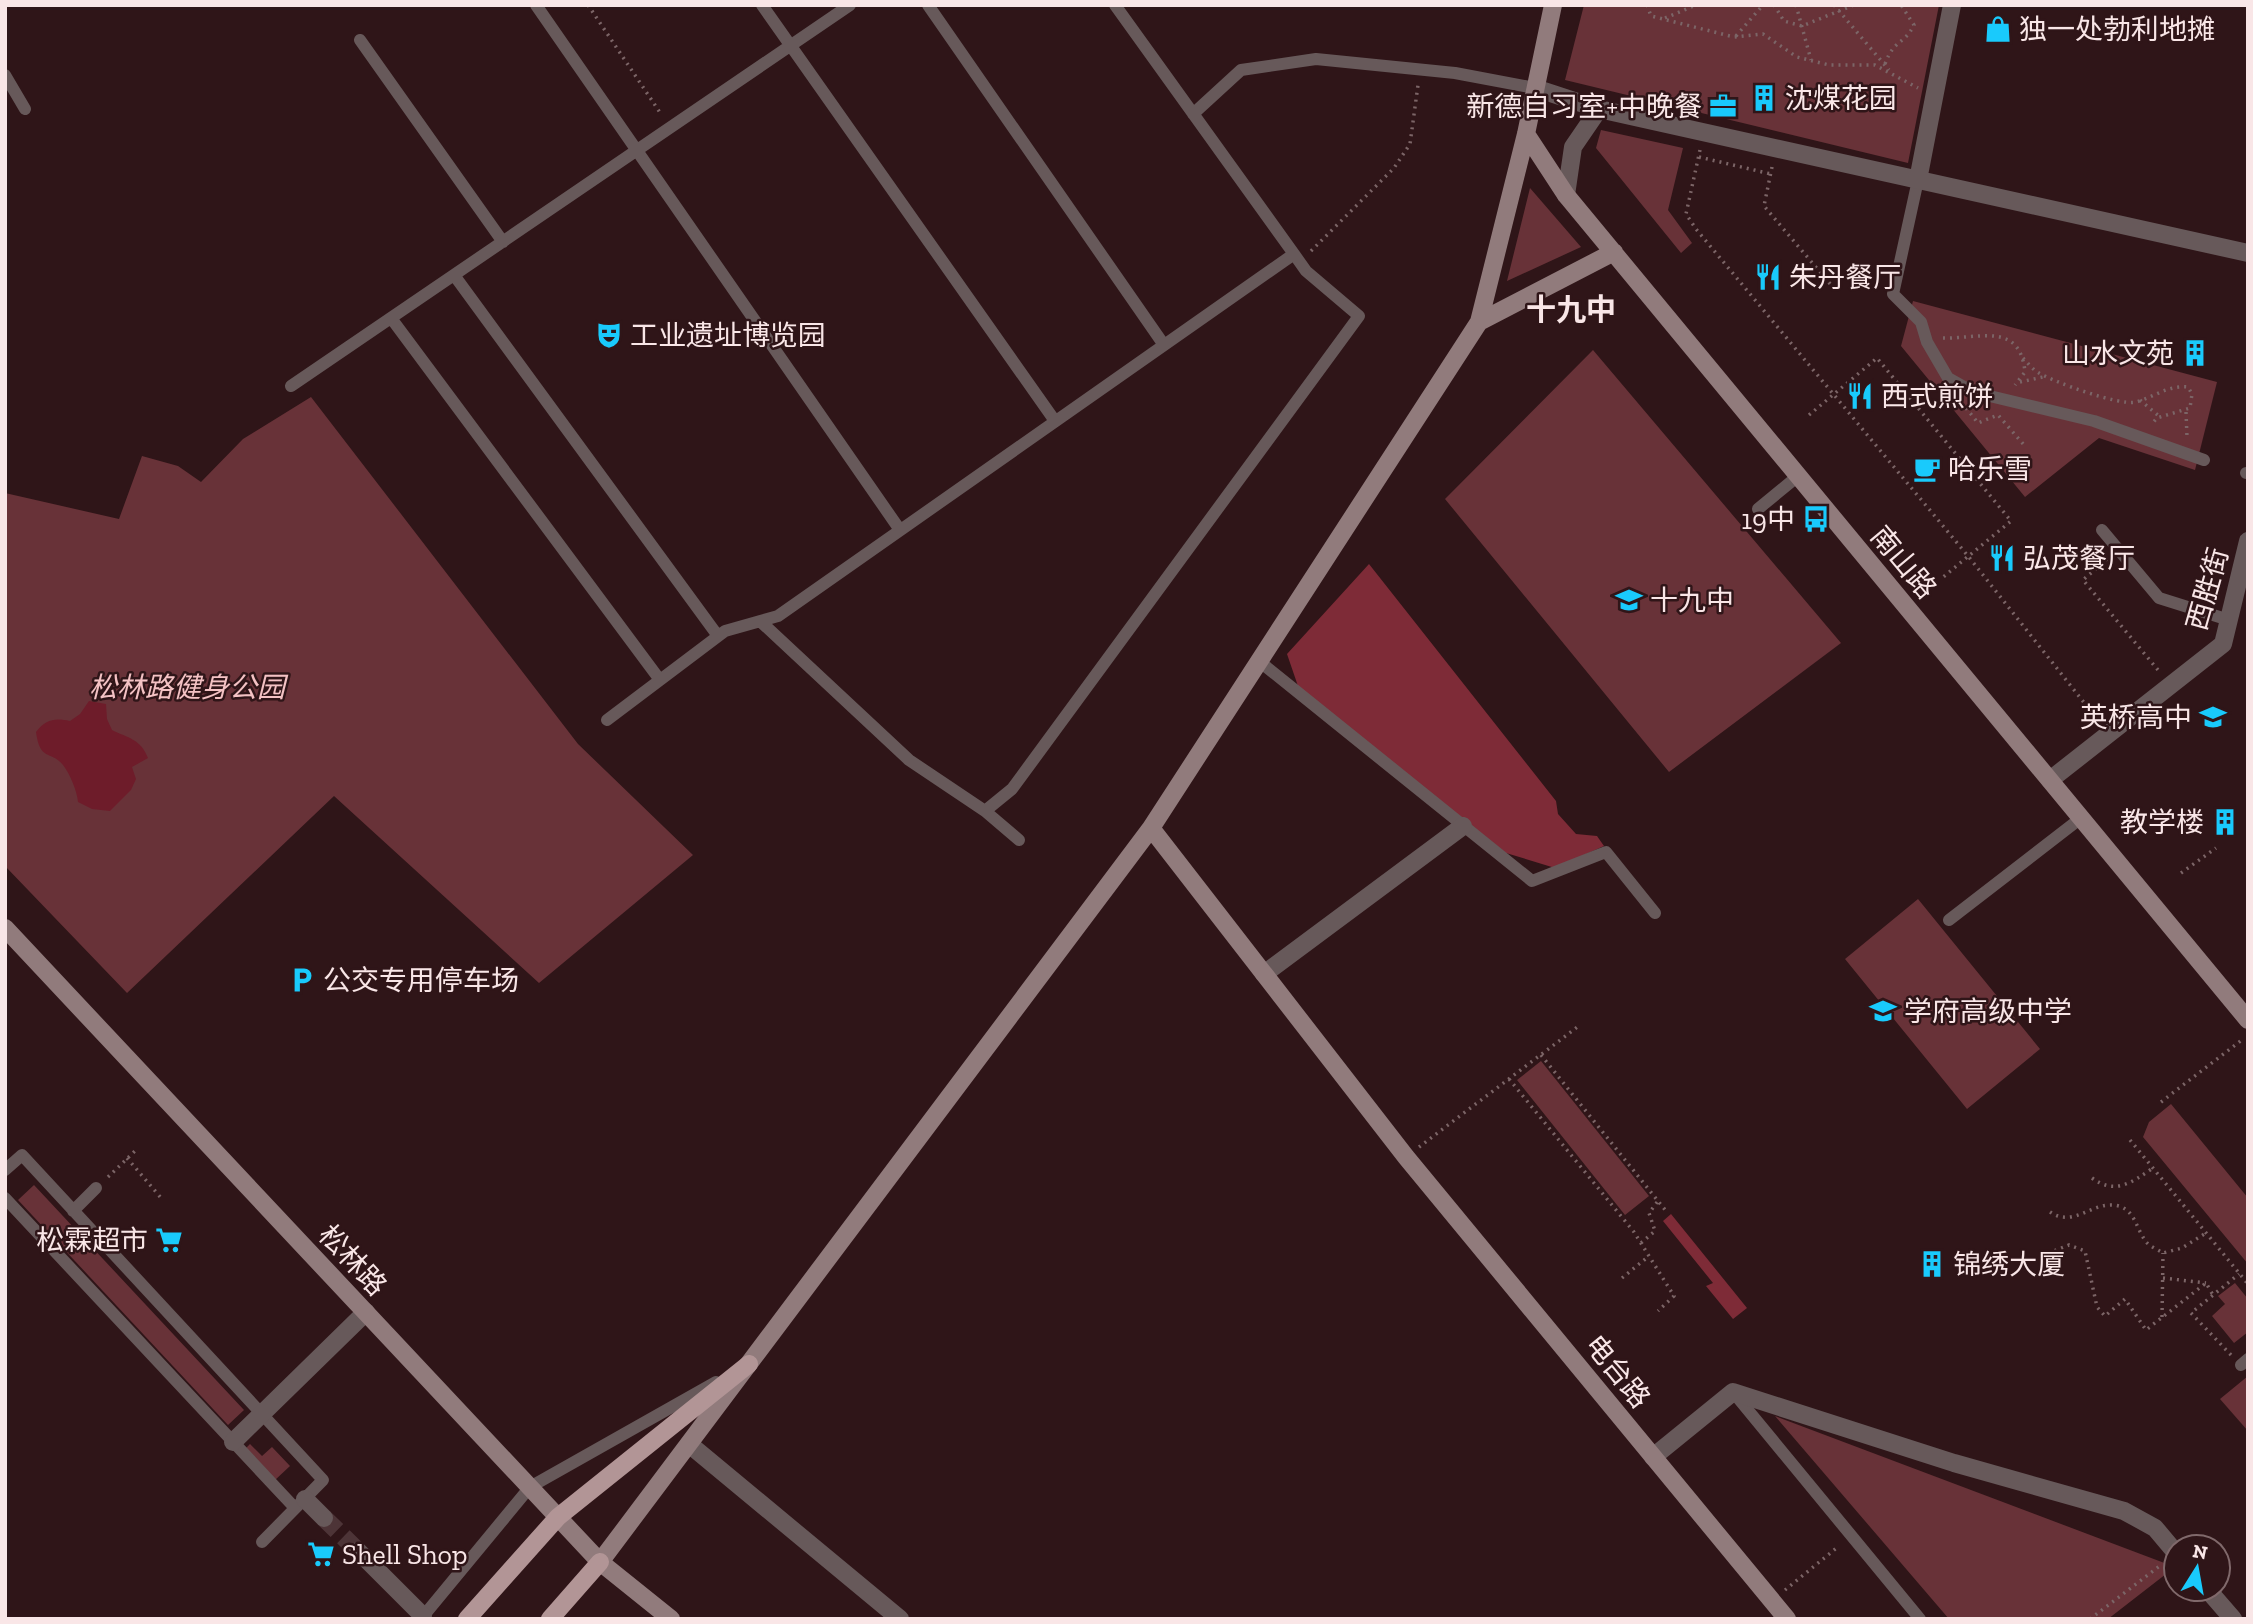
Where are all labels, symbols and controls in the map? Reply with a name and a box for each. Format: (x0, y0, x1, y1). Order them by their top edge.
place label: 独一处勃利地摊 (2019, 13, 2215, 46)
shop icon: 独一处勃利地摊 (1983, 14, 2013, 44)
place label: 沈煤花园 (1785, 82, 1897, 115)
building icon: 沈煤花园 (1749, 83, 1779, 113)
place label: 新德自习室+中晚餐 (1466, 90, 1702, 123)
office icon: 新德自习室+中晚餐 (1708, 91, 1738, 121)
place label: 朱丹餐厅 (1789, 261, 1901, 294)
restaurant icon: 朱丹餐厅 (1753, 262, 1783, 292)
district label: 十九中 (1526, 292, 1616, 328)
place label: 工业遗址博览园 (630, 319, 826, 352)
theatre icon: 工业遗址博览园 (594, 320, 624, 350)
place label: 山水文苑 (2062, 337, 2174, 370)
building icon: 山水文苑 (2180, 338, 2210, 368)
place label: 西式煎饼 (1881, 380, 1993, 413)
restaurant icon: 西式煎饼 (1845, 381, 1875, 411)
place label: 哈乐雪 (1948, 453, 2032, 486)
cafe icon: 哈乐雪 (1912, 454, 1942, 484)
place label: 19中 (1741, 503, 1795, 536)
bus stop icon: 19中 (1801, 504, 1831, 534)
street label: 南山路 (1864, 520, 1943, 605)
place label: 弘茂餐厅 (2023, 542, 2135, 575)
restaurant icon: 弘茂餐厅 (1987, 543, 2017, 573)
street label: 西胜街 (2180, 544, 2235, 634)
place label: 十九中 (1650, 584, 1734, 617)
school or university icon: 十九中 (1614, 585, 1644, 615)
park label: 松林路健身公园 (89, 671, 289, 704)
place label: 英桥高中 (2080, 701, 2192, 734)
school or university icon: 英桥高中 (2198, 702, 2228, 732)
place label: 教学楼 (2120, 806, 2204, 839)
building icon: 教学楼 (2210, 807, 2240, 837)
place label: 公交专用停车场 (323, 964, 519, 997)
parking icon: 公交专用停车场 (287, 965, 317, 995)
place label: 学府高级中学 (1904, 995, 2072, 1028)
school or university icon: 学府高级中学 (1868, 996, 1898, 1026)
street label: 松林路 (312, 1218, 393, 1302)
place label: 松霖超市 (36, 1224, 148, 1257)
supermarket icon: 松霖超市 (154, 1225, 184, 1255)
place label: 锦绣大厦 (1953, 1248, 2065, 1281)
building icon: 锦绣大厦 (1917, 1249, 1947, 1279)
street label: 电台路 (1578, 1328, 1657, 1414)
north arrow (2162, 1533, 2232, 1603)
place label: Shell Shop (342, 1538, 467, 1571)
supermarket icon: Shell Shop (306, 1539, 336, 1569)
text: N (2191, 1539, 2209, 1564)

